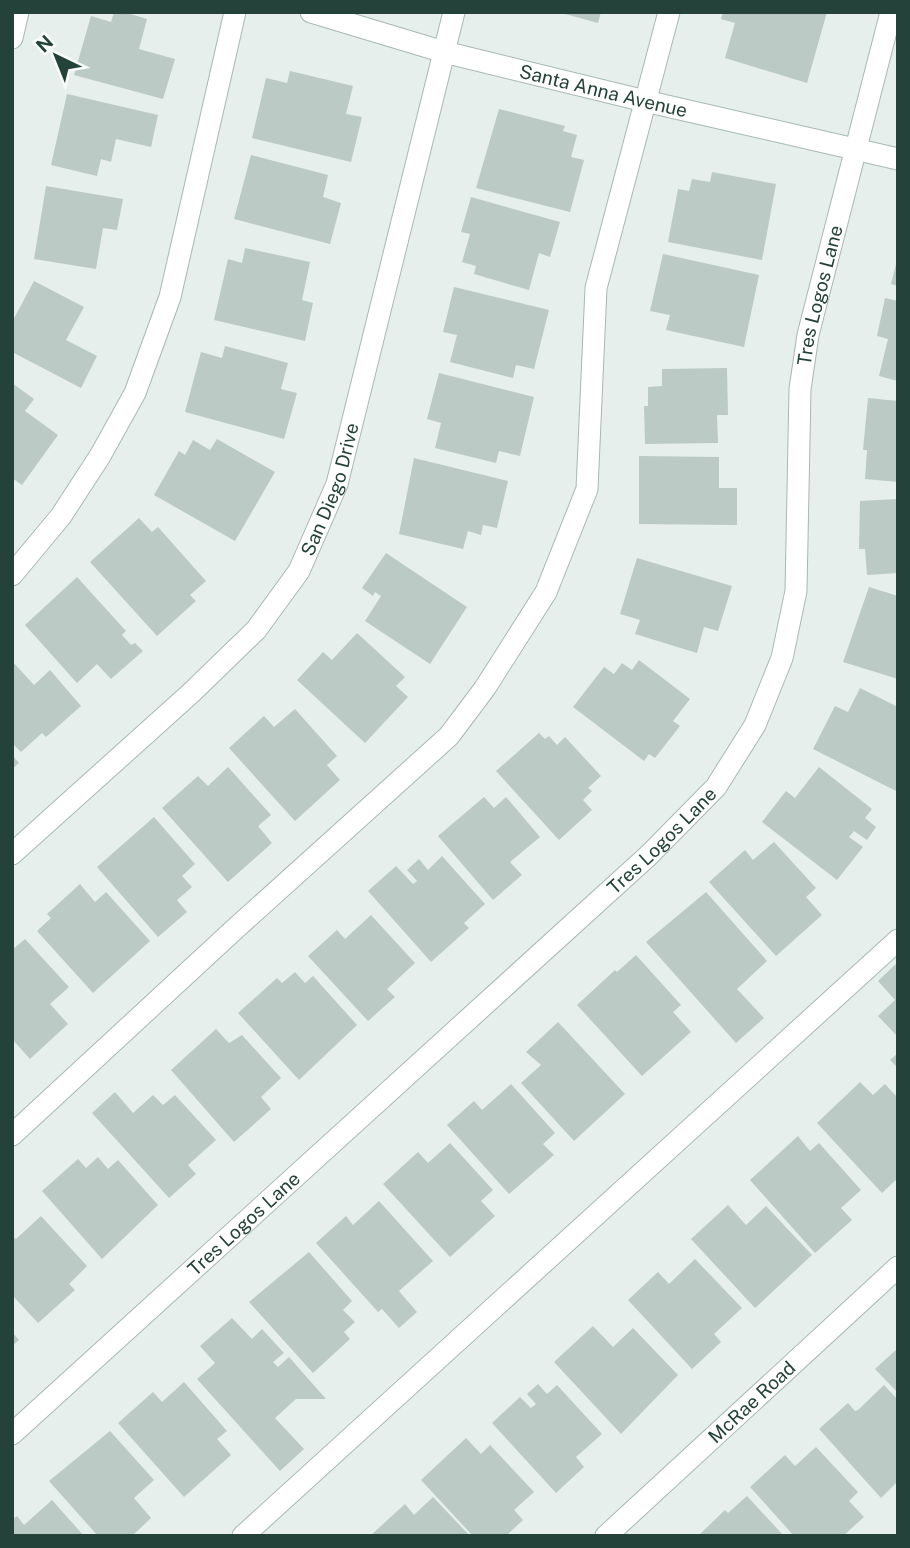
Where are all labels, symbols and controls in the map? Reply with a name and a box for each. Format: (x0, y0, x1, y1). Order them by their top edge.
north arrow (21, 21, 91, 91)
text: N (31, 30, 57, 57)
street label: Santa Anna Avenue (517, 60, 690, 121)
street label: Tres Logos Lane (793, 223, 847, 367)
street label: San Diego Drive (296, 421, 363, 559)
street label: Tres Logos Lane (603, 783, 721, 898)
street label: Tres Logos Lane (183, 1167, 304, 1280)
street label: McRae Road (704, 1356, 800, 1447)

